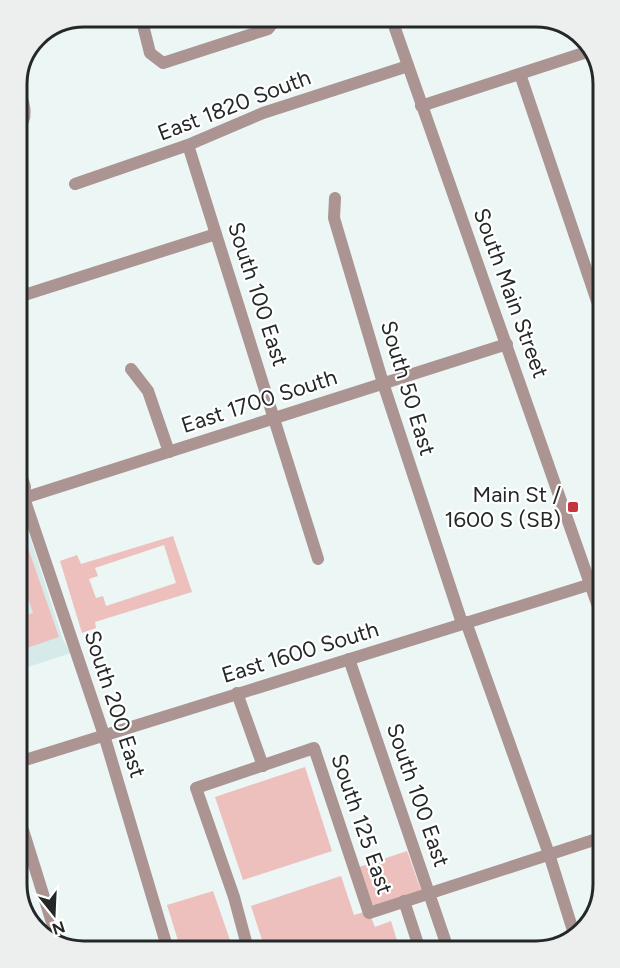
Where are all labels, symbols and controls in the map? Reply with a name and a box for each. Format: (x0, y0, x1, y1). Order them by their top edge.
street label: East 1820 South (154, 63, 314, 147)
street label: South Main Street (468, 204, 554, 382)
street label: South 100 East (222, 218, 294, 370)
street label: South 50 East (375, 317, 441, 459)
street label: East 1700 South (178, 363, 340, 439)
place label: Main St / 1600 S (SB) (444, 481, 561, 533)
marker: Main St / 1600 S (SB) (566, 500, 580, 514)
street label: East 1600 South (218, 615, 382, 689)
street label: South 200 East (78, 627, 152, 781)
street label: South 100 East (381, 720, 455, 870)
street label: South 125 East (325, 750, 399, 898)
north arrow (24, 884, 84, 944)
text: N (50, 917, 67, 939)

